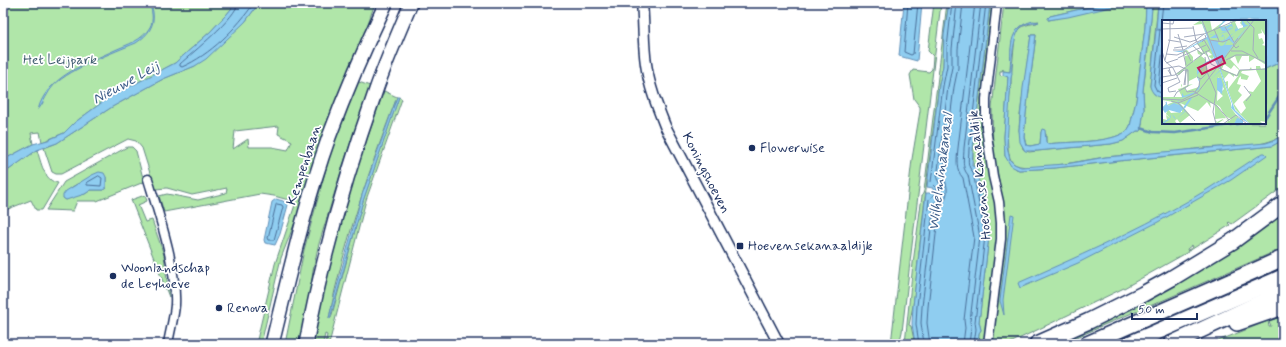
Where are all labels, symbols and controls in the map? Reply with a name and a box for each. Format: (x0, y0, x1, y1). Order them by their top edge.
inset map (1162, 20, 1266, 124)
park label: Het Leijpark (23, 51, 97, 69)
water label: Nieuwe Leij (89, 56, 164, 110)
water label: Wilhelminakanaal (924, 110, 958, 232)
street label: Hoevense Kanaaldijk (964, 110, 996, 240)
street label: Kempenbaan (282, 122, 326, 208)
street label: Koningshoeven (678, 129, 734, 217)
place label: Flowerwise (760, 139, 825, 157)
marker: Flowerwise (747, 143, 757, 153)
place label: Hoevensekanaaldijk (748, 237, 872, 255)
marker: Hoevensekanaaldijk (735, 241, 745, 251)
place label: Woonlandschap de Leyhoeve (121, 259, 210, 293)
marker: Woonlandschap de Leyhoeve (108, 271, 118, 281)
scale bar (1132, 295, 1197, 321)
place label: Renova (227, 299, 268, 317)
text: 50 m (1138, 302, 1165, 318)
marker: Renova (214, 303, 224, 313)

